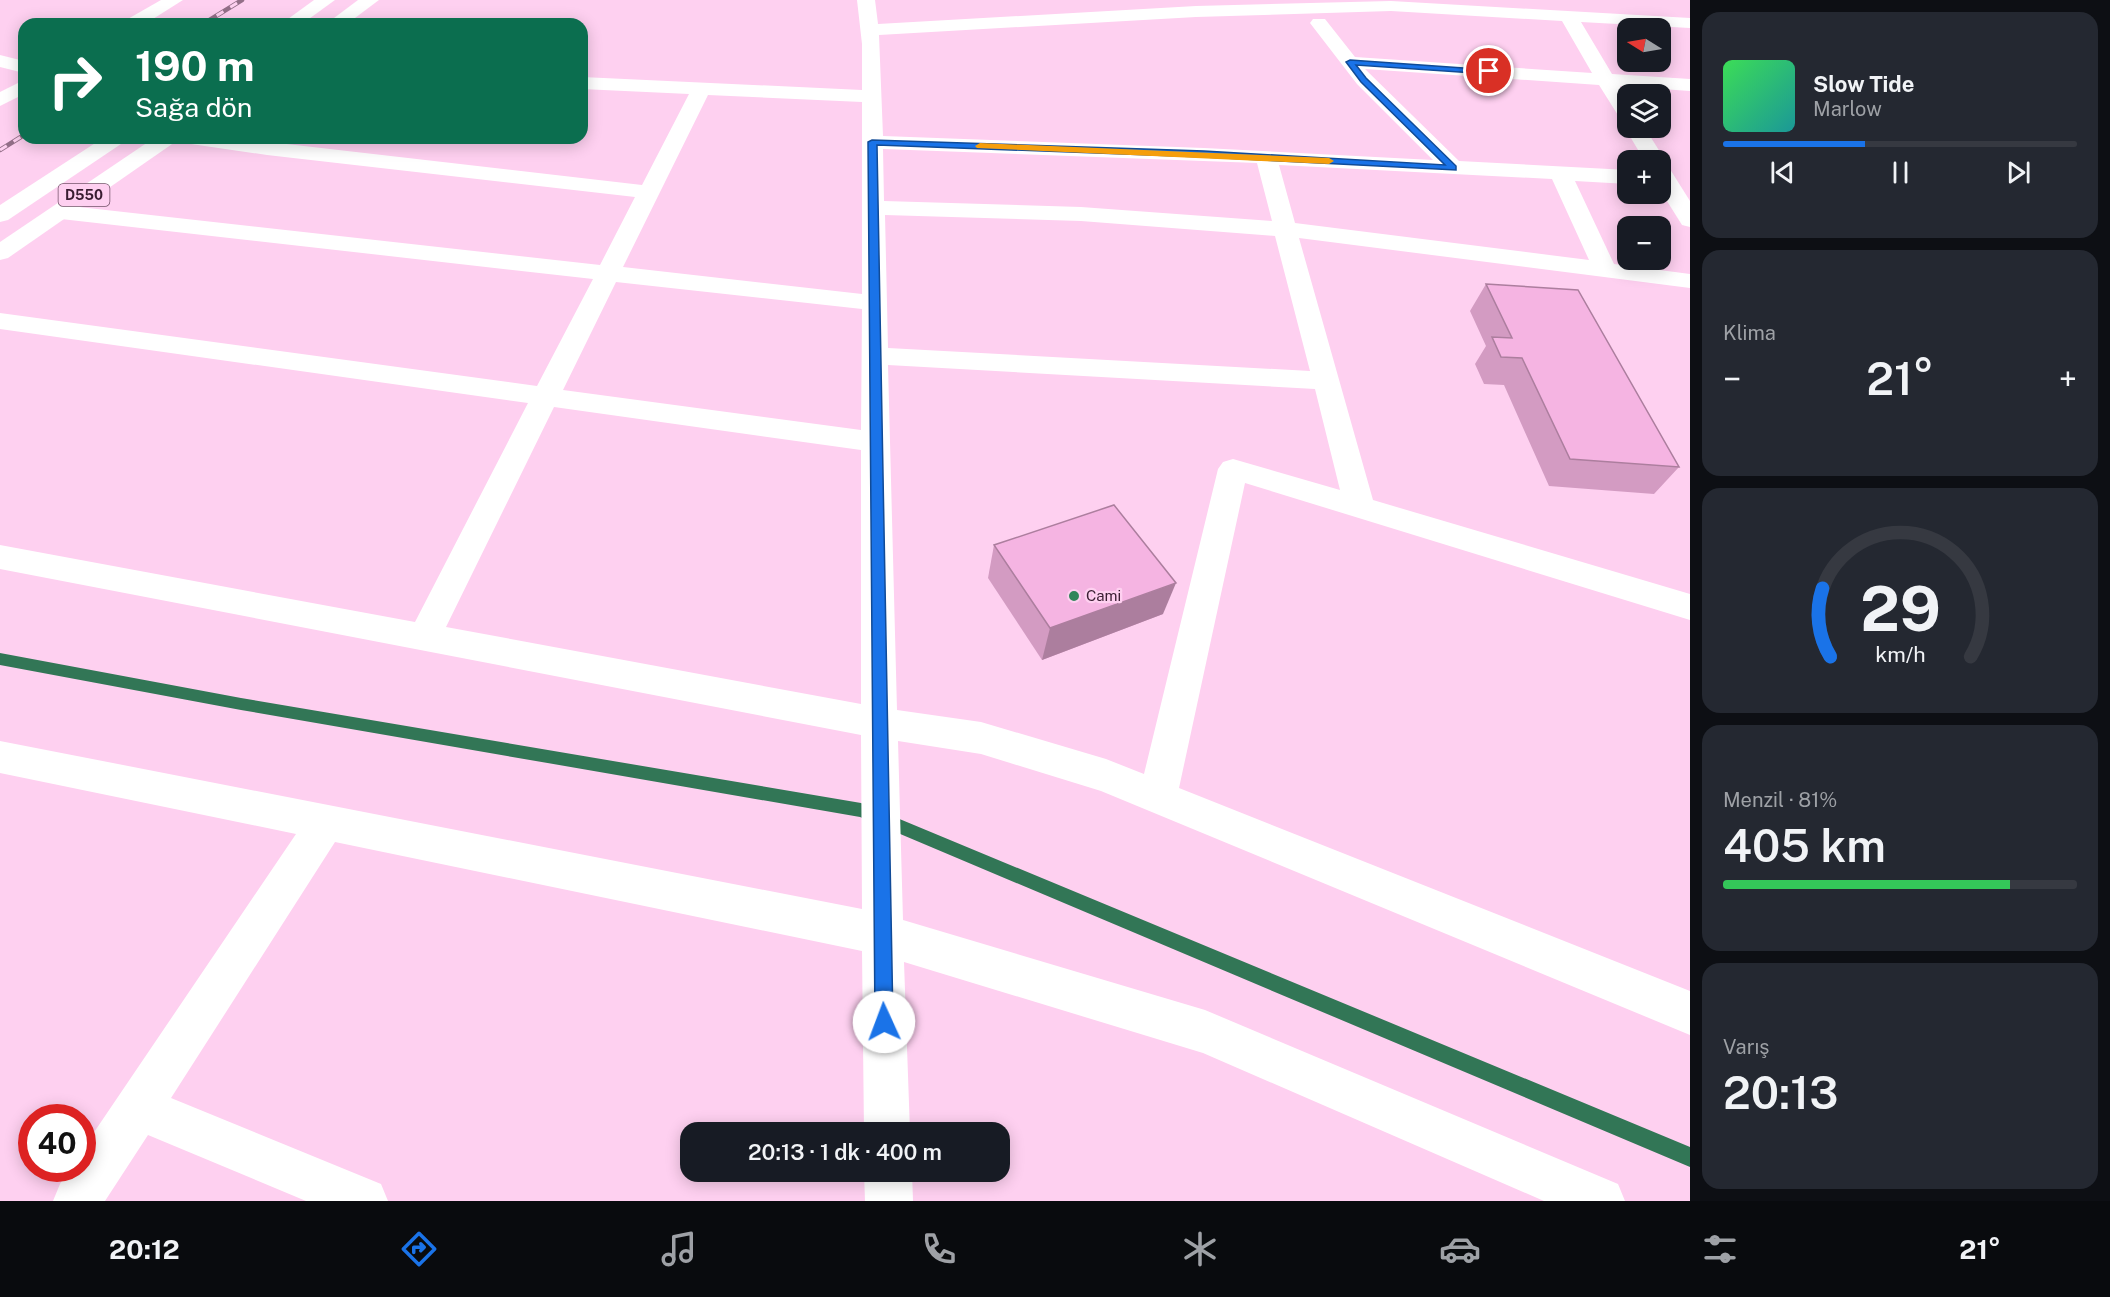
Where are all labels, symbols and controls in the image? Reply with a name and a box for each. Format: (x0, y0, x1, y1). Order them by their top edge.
north arrow (1617, 18, 1671, 72)
map controls (1617, 18, 1671, 270)
text: 190 m (135, 41, 255, 90)
icon: right (36, 42, 114, 120)
pin (1463, 45, 1514, 96)
icon: arrive (1472, 54, 1505, 87)
text: Slow Tide (1813, 71, 1914, 97)
button: layers (1617, 84, 1671, 138)
text: Sağa dön (135, 91, 252, 123)
text: Marlow (1813, 97, 1882, 121)
button: + (1617, 150, 1671, 204)
icon: previous (1766, 156, 1799, 189)
icon: pause (1884, 156, 1917, 189)
icon: next (2002, 156, 2035, 189)
road number: D550 (58, 184, 110, 206)
button: − (1617, 216, 1671, 270)
text: Klima (1723, 321, 1776, 345)
text: 21° (1866, 352, 1934, 405)
text: − (1723, 360, 1741, 398)
text: + (2059, 360, 2077, 398)
text: 29 (1860, 573, 1940, 646)
place label: Cami (1086, 587, 1121, 604)
marker: Cami (1067, 589, 1081, 603)
text: km/h (1875, 643, 1925, 668)
text: Menzil · 81% (1723, 788, 1837, 812)
text: 405 km (1723, 819, 1886, 872)
position arrow (852, 990, 916, 1054)
text: Varış (1723, 1035, 1769, 1059)
text: 20:13 (1723, 1066, 1838, 1119)
speed limit sign: 40 (18, 1104, 96, 1182)
text: 20:13 · 1 dk · 400 m (748, 1139, 942, 1165)
icon: directions (398, 1228, 440, 1270)
icon: music (658, 1228, 700, 1270)
icon: phone (918, 1228, 960, 1270)
icon: climate (1179, 1228, 1221, 1270)
icon: car (1439, 1228, 1481, 1270)
icon: filters (1699, 1228, 1741, 1270)
text: 20:12 (109, 1233, 180, 1265)
text: 21° (1959, 1233, 2001, 1265)

